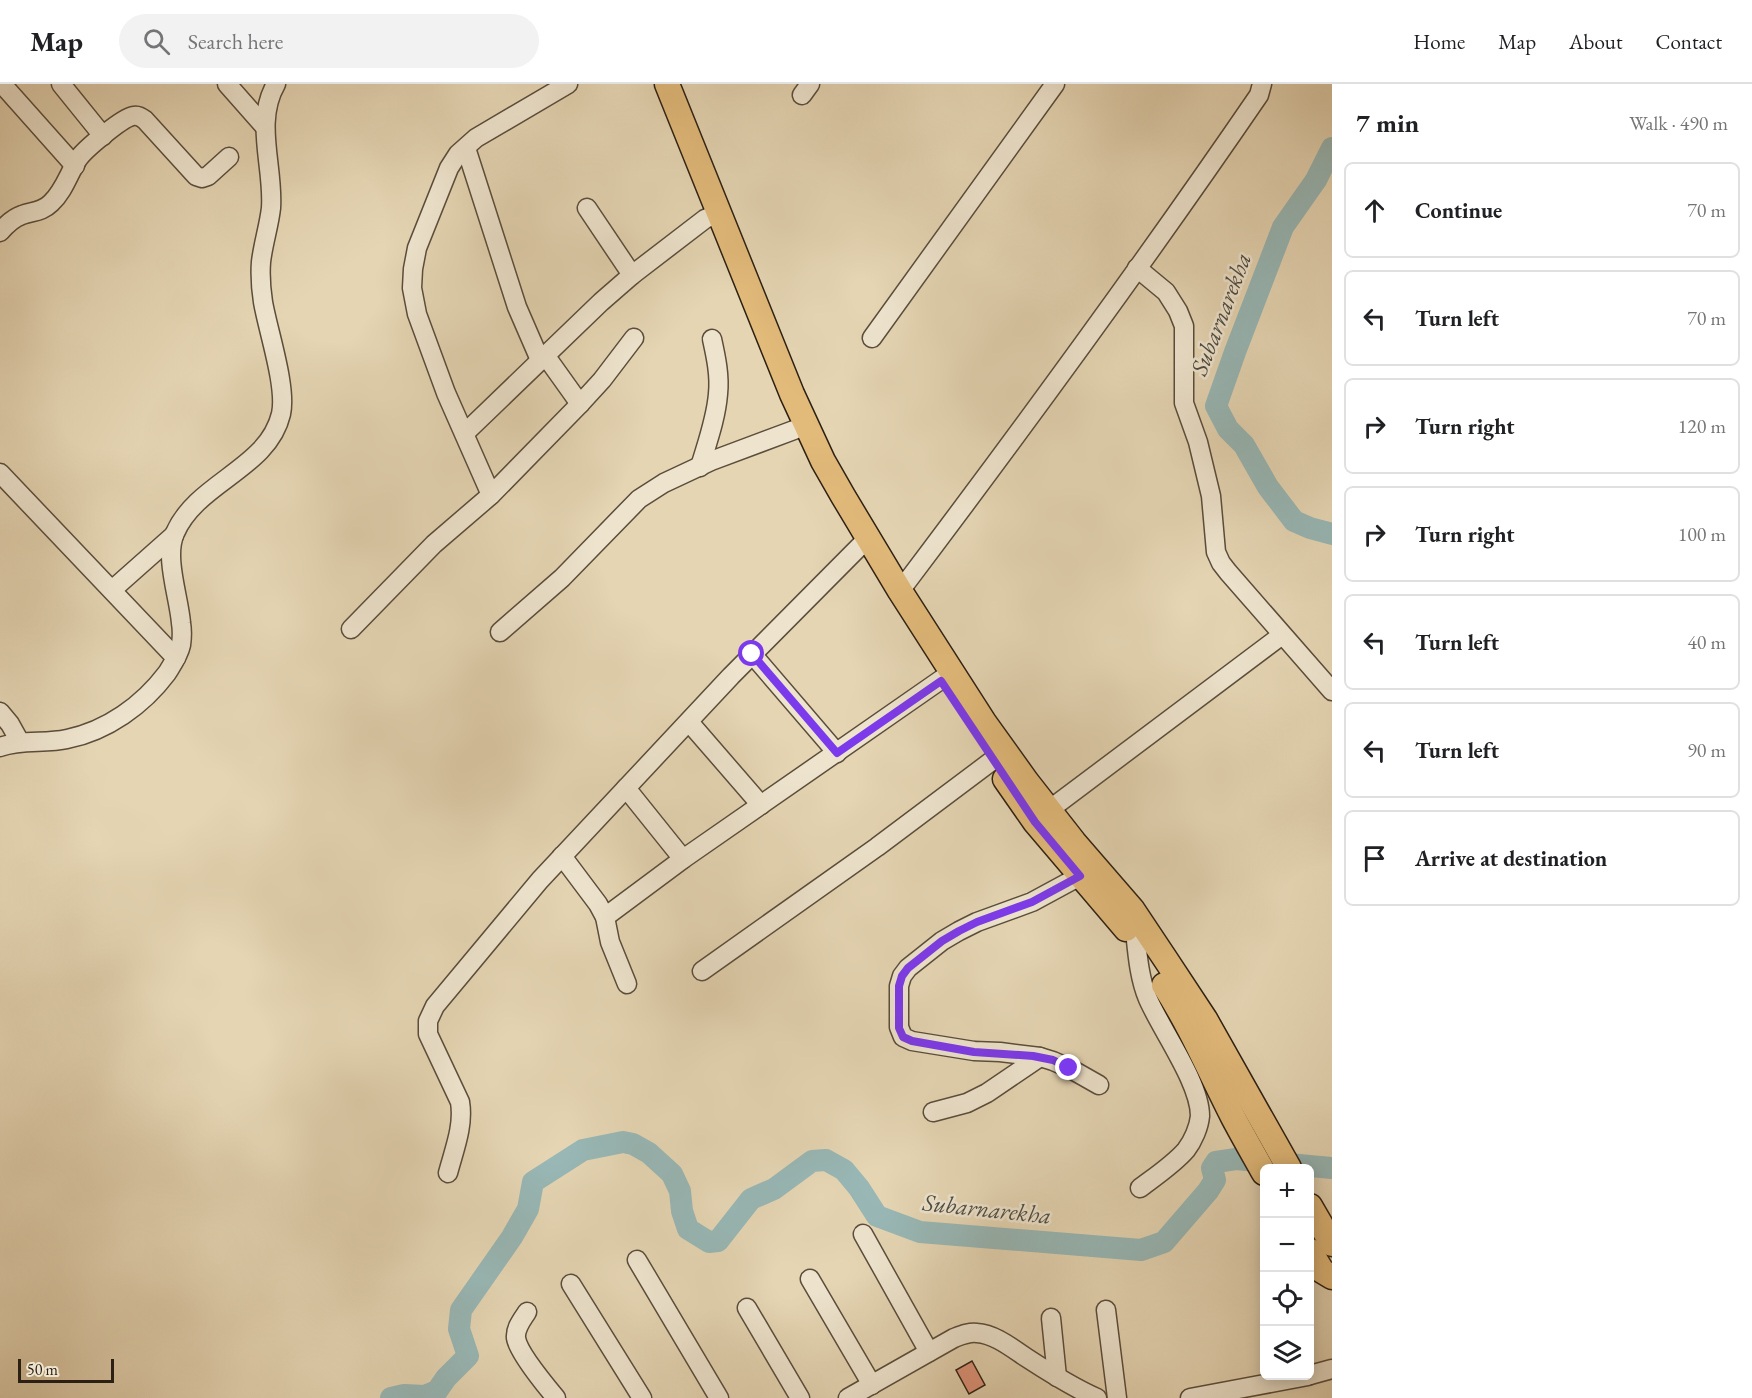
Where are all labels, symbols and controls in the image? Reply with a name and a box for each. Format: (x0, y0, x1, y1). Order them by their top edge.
search box (119, 14, 539, 68)
text: Map (30, 23, 83, 59)
icon: search (140, 25, 173, 58)
text: Search here (188, 27, 283, 56)
text: Home (1413, 28, 1465, 55)
text: Map (1498, 28, 1536, 55)
text: About (1569, 28, 1622, 55)
text: Contact (1655, 28, 1722, 55)
text: 7 min (1356, 106, 1419, 140)
text: Walk · 490 m (1629, 110, 1728, 136)
icon: ahead (1358, 194, 1391, 227)
text: Continue (1415, 196, 1502, 225)
text: 70 m (1687, 197, 1726, 223)
water label: Subarnarekha (1183, 248, 1258, 381)
icon: left (1358, 302, 1391, 335)
text: Turn left (1415, 304, 1499, 333)
text: 70 m (1687, 305, 1726, 331)
icon: right (1358, 410, 1391, 443)
text: Turn right (1415, 412, 1514, 441)
text: 120 m (1678, 413, 1726, 439)
icon: right (1358, 518, 1391, 551)
text: Turn right (1415, 520, 1514, 549)
text: 100 m (1678, 521, 1726, 547)
icon: left (1358, 626, 1391, 659)
text: Turn left (1415, 628, 1499, 657)
text: 40 m (1687, 629, 1726, 655)
route start (738, 640, 764, 666)
icon: left (1358, 734, 1391, 767)
text: Turn left (1415, 736, 1499, 765)
text: 90 m (1687, 737, 1726, 763)
icon: arrive (1358, 842, 1391, 875)
text: Arrive at destination (1415, 844, 1607, 873)
route end (1055, 1054, 1081, 1080)
map controls (1260, 1164, 1314, 1380)
button: + (1260, 1164, 1314, 1218)
water label: Subarnarekha (920, 1186, 1053, 1231)
button: − (1260, 1218, 1314, 1272)
button: locate (1260, 1272, 1314, 1326)
button: layers (1260, 1326, 1314, 1380)
scale bar (18, 1356, 114, 1384)
text: 50 m (27, 1359, 58, 1380)

